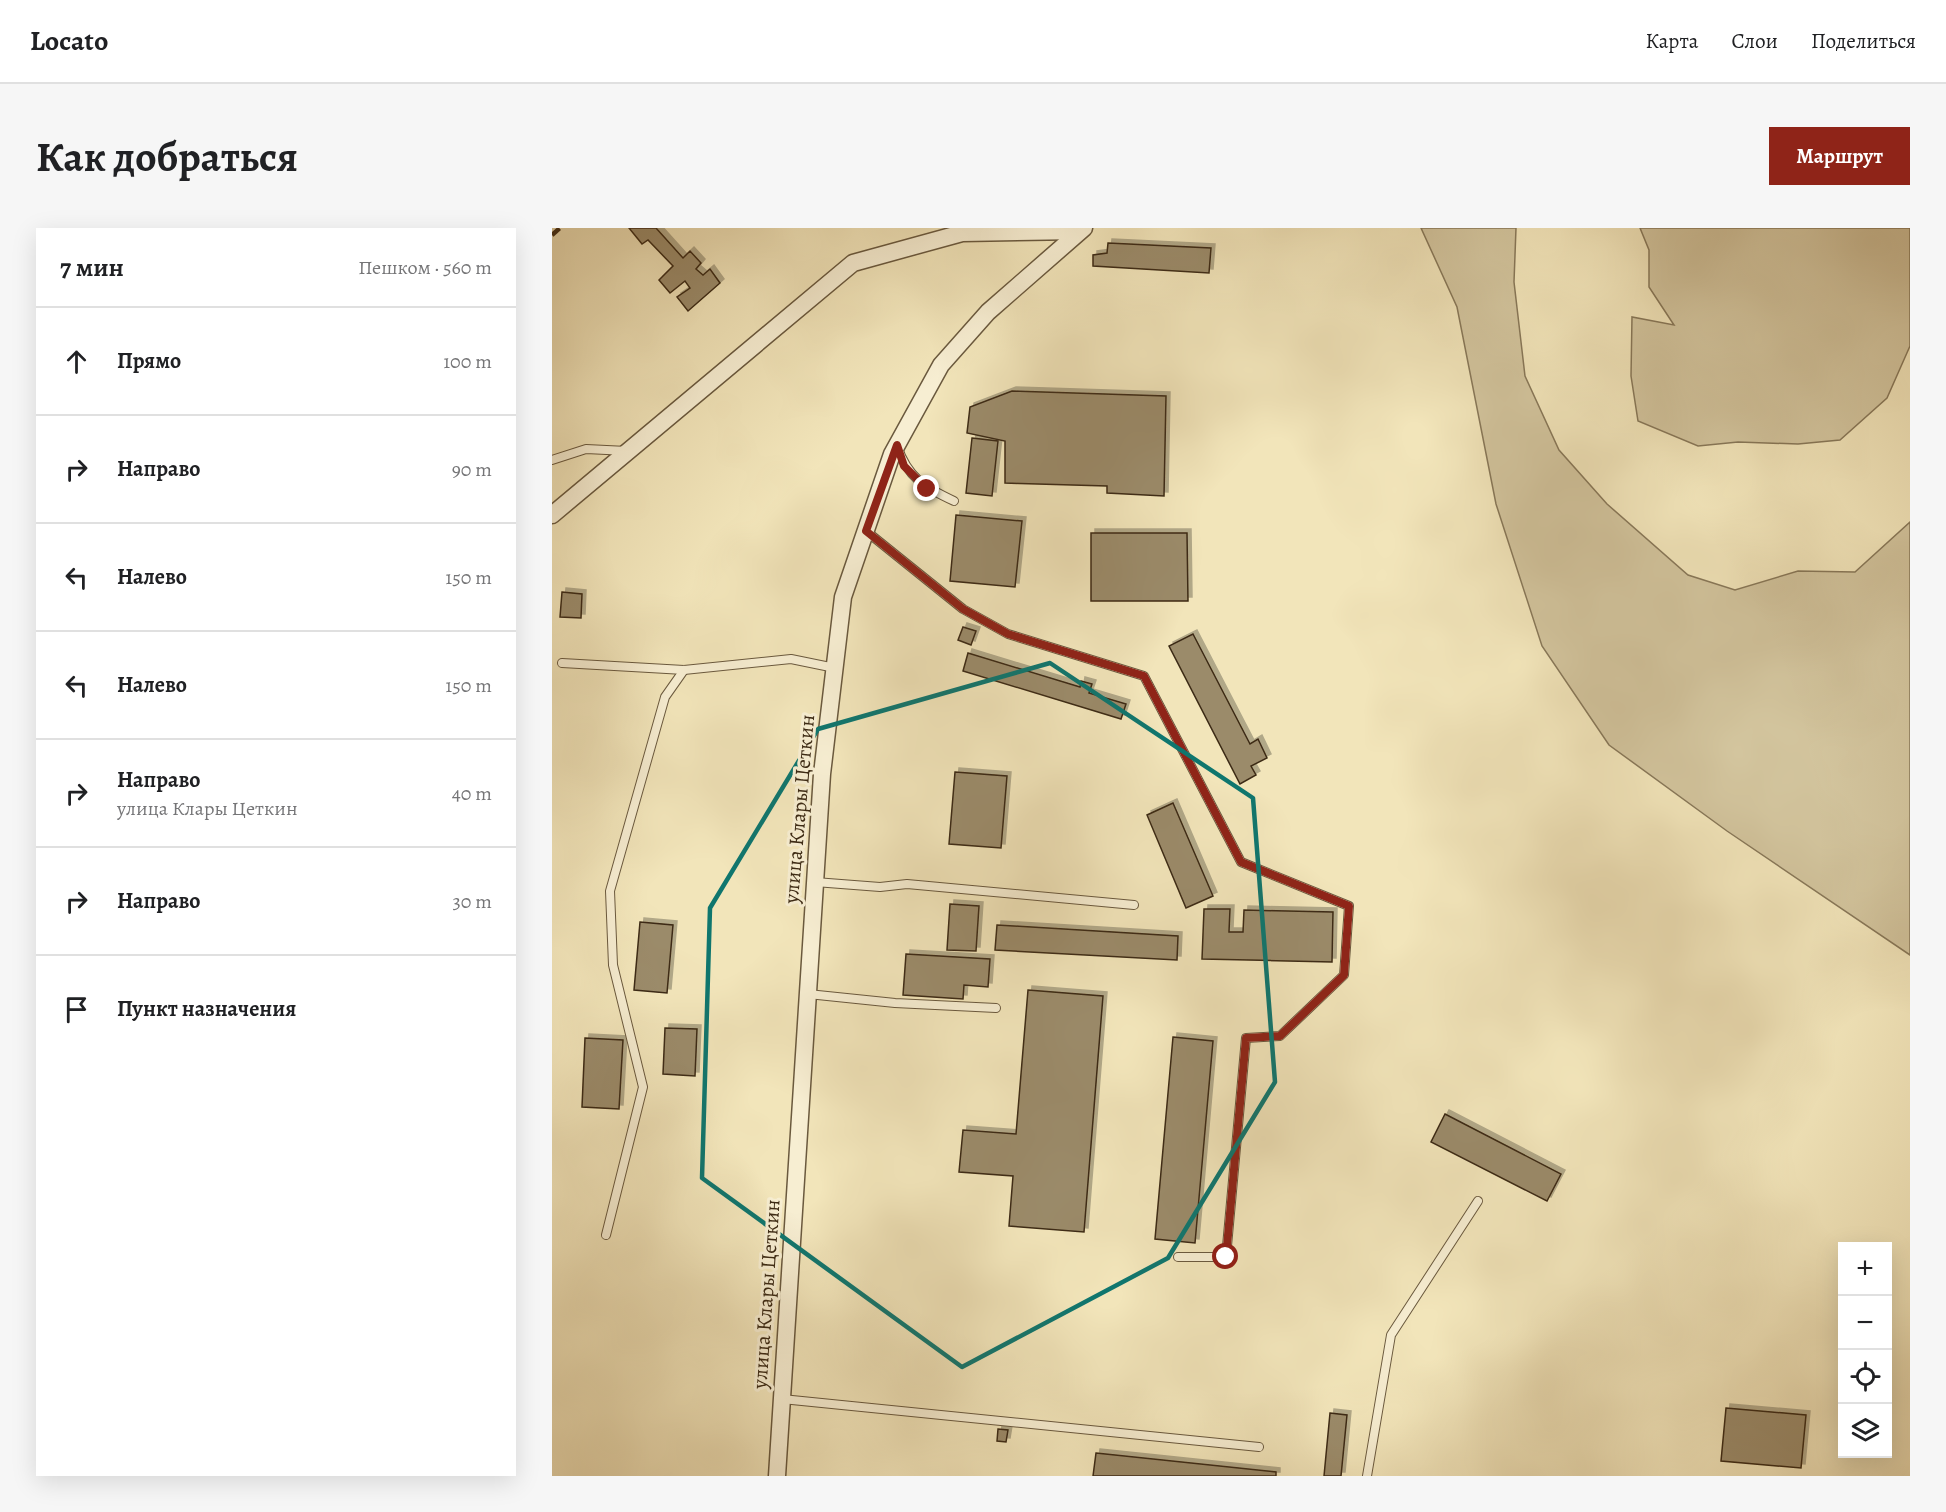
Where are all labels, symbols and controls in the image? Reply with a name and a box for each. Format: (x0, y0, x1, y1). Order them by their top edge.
text: Locato (30, 22, 108, 60)
text: Карта (1645, 27, 1698, 55)
text: Слои (1731, 27, 1778, 55)
text: Поделиться (1811, 27, 1916, 55)
button: Маршрут (1769, 127, 1910, 185)
text: Как добраться (36, 128, 298, 185)
text: 7 мин (60, 250, 124, 285)
text: Пешком · 560 m (358, 254, 492, 281)
icon: ahead (60, 345, 93, 378)
text: Прямо (117, 346, 181, 376)
text: 100 m (443, 348, 492, 375)
icon: right (60, 453, 93, 486)
text: Направо (117, 454, 200, 484)
text: 90 m (452, 456, 492, 483)
route end (913, 475, 939, 501)
icon: left (60, 561, 93, 594)
text: Налево (117, 562, 187, 592)
text: 150 m (445, 564, 492, 591)
icon: left (60, 669, 93, 702)
text: Налево (117, 670, 187, 700)
text: 150 m (445, 672, 492, 699)
street label: улица Клары Цеткин (777, 713, 821, 906)
text: Направо (117, 765, 200, 795)
icon: right (60, 777, 93, 810)
text: 40 m (452, 780, 492, 807)
text: улица Клары Цеткин (117, 795, 298, 822)
icon: right (60, 885, 93, 918)
text: Направо (117, 886, 200, 916)
text: 30 m (452, 888, 492, 915)
icon: arrive (60, 993, 93, 1026)
text: Пункт назначения (117, 994, 296, 1024)
street label: улица Клары Цеткин (745, 1198, 787, 1391)
map controls (1838, 1242, 1892, 1458)
button: + (1838, 1242, 1892, 1296)
route start (1212, 1243, 1238, 1269)
button: − (1838, 1296, 1892, 1350)
button: locate (1838, 1350, 1892, 1404)
button: layers (1838, 1404, 1892, 1458)

